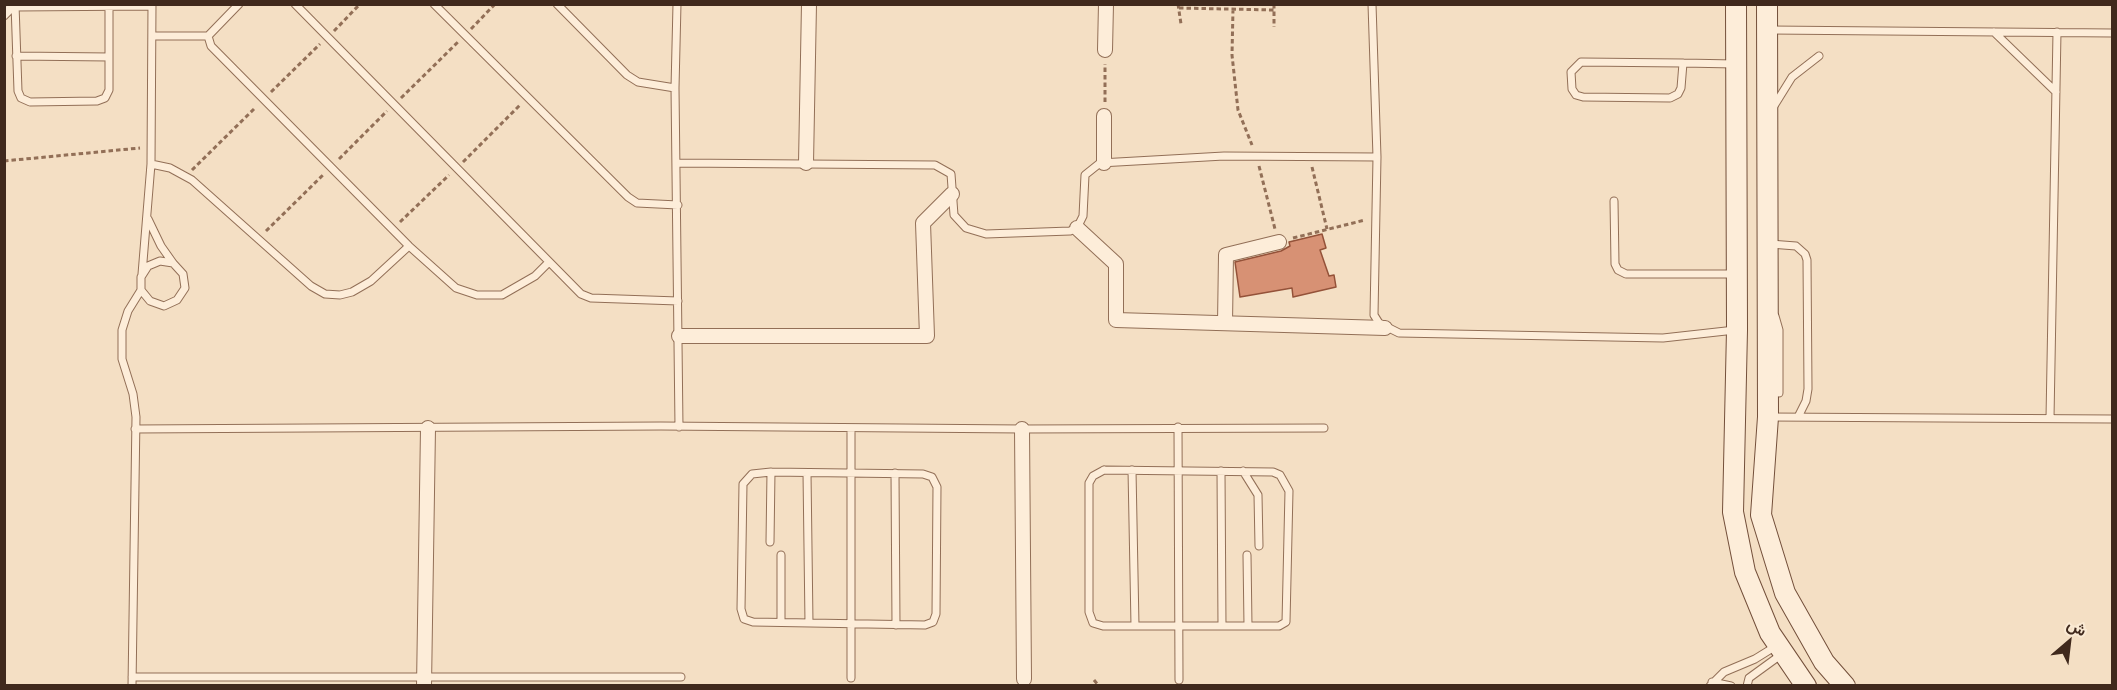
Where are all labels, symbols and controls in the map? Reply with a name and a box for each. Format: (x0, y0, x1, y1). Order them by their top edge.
text: ش (2063, 611, 2092, 641)
north arrow (2039, 612, 2099, 672)

